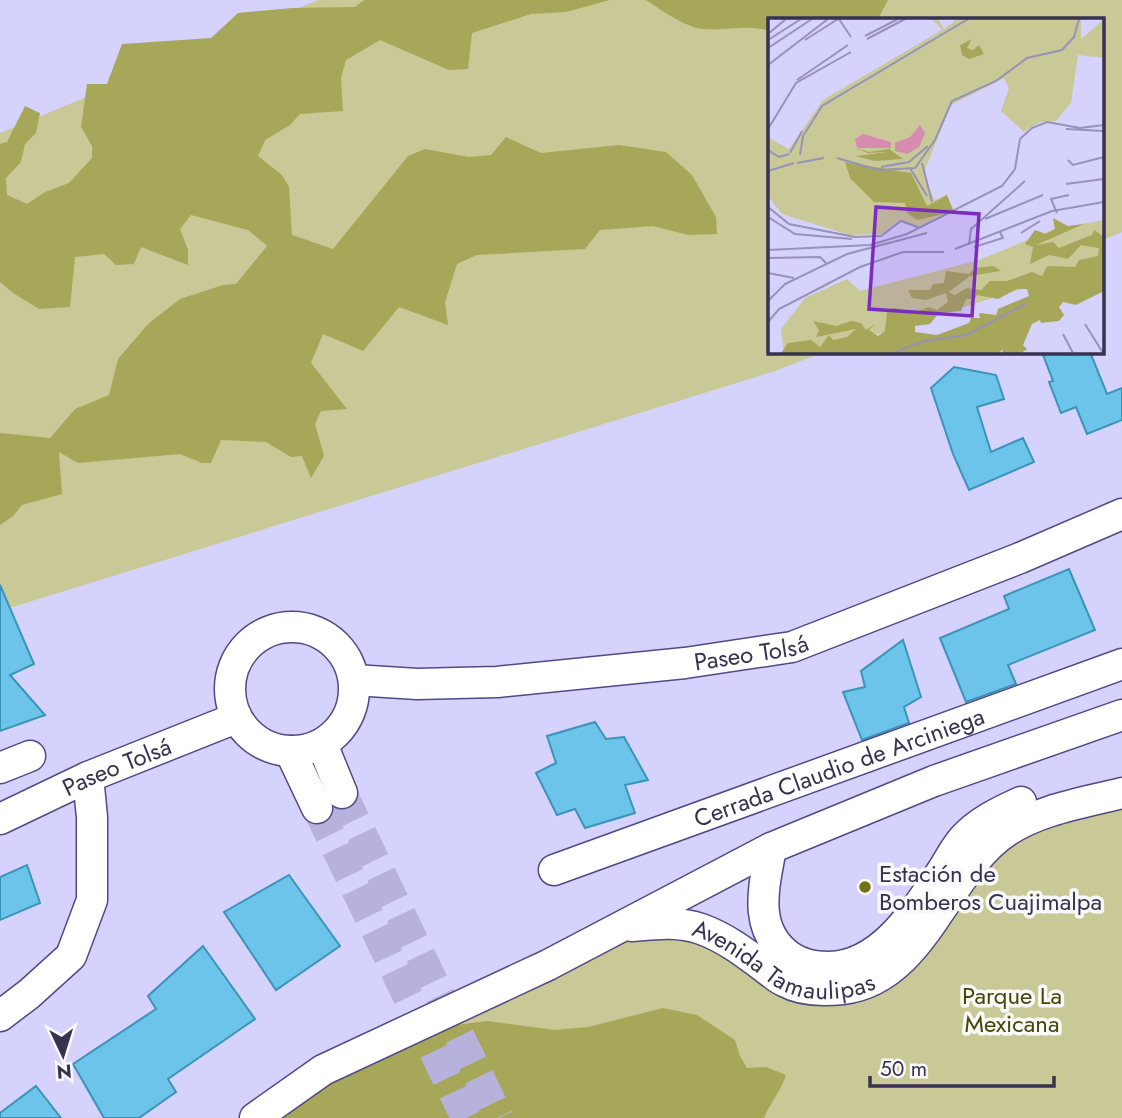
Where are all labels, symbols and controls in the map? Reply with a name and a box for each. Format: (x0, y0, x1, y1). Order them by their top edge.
inset map (768, 18, 1104, 354)
street label: Paseo Tolsá (692, 625, 813, 679)
street label: Cerrada Claudio de Arciniega (689, 698, 989, 835)
street label: Paseo Tolsá (56, 728, 176, 804)
place label: Estación de Bomberos Cuajimalpa (879, 856, 1102, 919)
marker: Estación de Bomberos Cuajimalpa (857, 879, 873, 895)
street label: Avenida Tamaulipas (688, 910, 880, 1008)
park label: Parque La Mexicana (962, 978, 1062, 1041)
north arrow (28, 1020, 98, 1090)
scale bar (870, 1044, 1054, 1088)
text: 50 m (880, 1054, 927, 1084)
text: N (56, 1057, 73, 1085)

